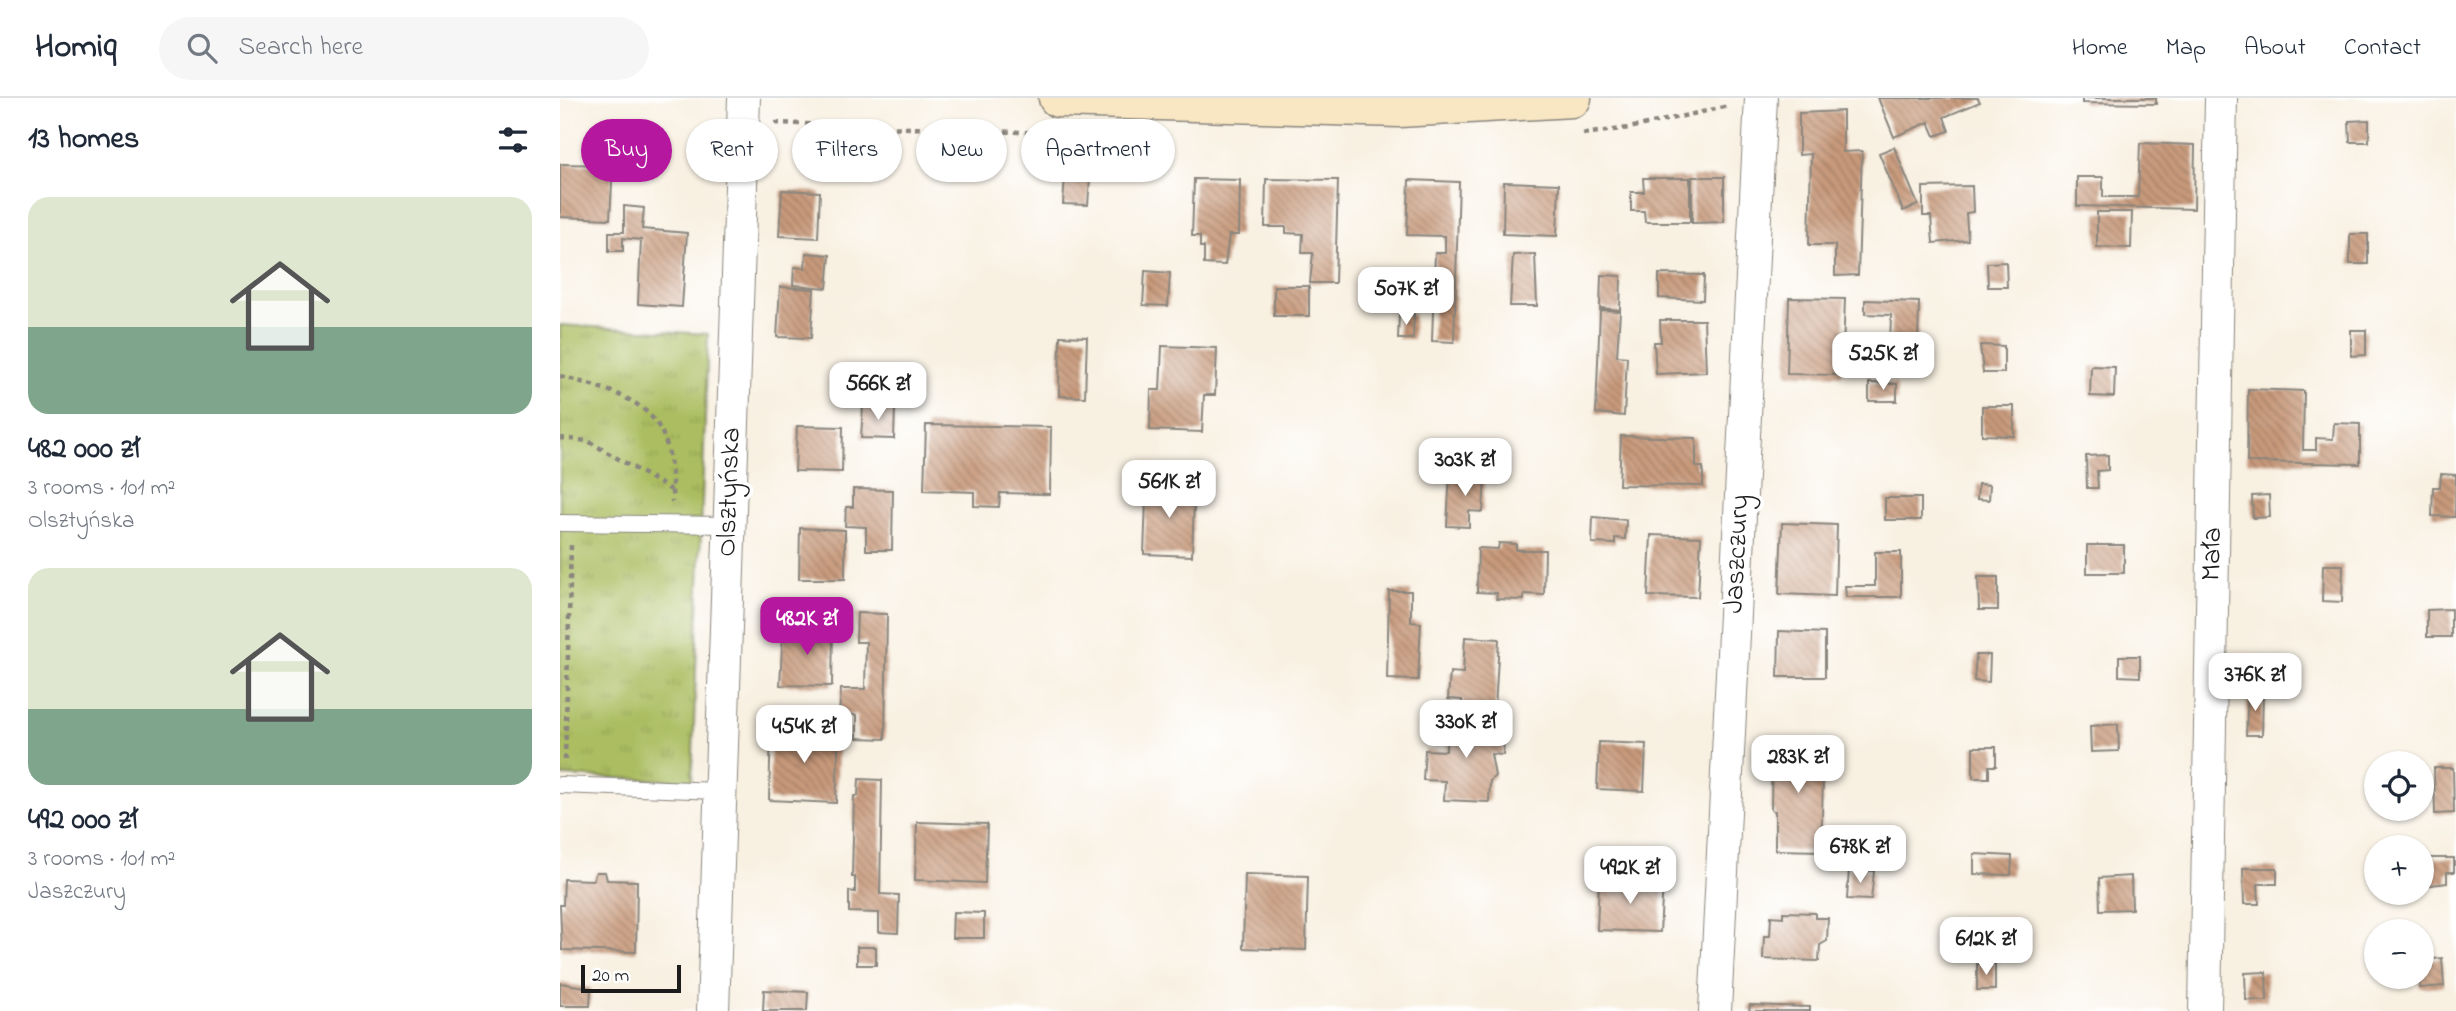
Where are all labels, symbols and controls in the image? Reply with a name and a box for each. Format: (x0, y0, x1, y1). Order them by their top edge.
search box (159, 17, 649, 80)
text: Homiq (35, 24, 117, 72)
icon: search (183, 29, 221, 67)
text: Search here (239, 29, 363, 67)
text: Home (2072, 31, 2128, 66)
text: Map (2166, 31, 2206, 66)
text: About (2244, 31, 2306, 66)
text: Contact (2344, 31, 2421, 66)
text: 13 homes (28, 118, 139, 162)
chip: Buy (581, 119, 672, 182)
chip: Rent (686, 119, 778, 182)
chip: Filters (792, 119, 902, 182)
chip: New (916, 119, 1007, 182)
chip: Apartment (1021, 119, 1175, 182)
icon: filters (494, 121, 532, 159)
icon: home (217, 243, 343, 369)
pin: 507K zł (1341, 268, 1471, 327)
text: 507K zł (1374, 273, 1438, 306)
pin: 525K zł (1818, 332, 1948, 392)
text: 525K zł (1848, 338, 1918, 371)
pin: 566K zł (813, 362, 943, 422)
text: 566K zł (845, 368, 911, 401)
street label: Olsztyńska (707, 427, 753, 557)
text: 482 000 zł (28, 428, 140, 472)
pin: 303K zł (1400, 438, 1530, 498)
text: 303K zł (1435, 444, 1495, 477)
pin: 561K zł (1104, 460, 1234, 520)
text: 561K zł (1138, 466, 1200, 499)
text: 3 rooms · 101 m² (28, 472, 175, 505)
street label: Jaszczury (1714, 493, 1762, 615)
text: Olsztyńska (28, 505, 134, 538)
street label: Mała (2192, 527, 2234, 581)
pin: 482K zł (742, 598, 872, 657)
text: 482K zł (776, 603, 838, 636)
icon: home (217, 614, 343, 740)
pin: 376K zł (2190, 654, 2320, 713)
text: 376K zł (2225, 659, 2285, 692)
pin: 330K zł (1401, 700, 1531, 760)
pin: 454K zł (739, 706, 869, 765)
text: 330K zł (1436, 706, 1496, 739)
text: 454K zł (772, 711, 836, 744)
pin: 283K zł (1733, 736, 1863, 795)
text: 283K zł (1767, 741, 1829, 774)
map controls (2364, 751, 2434, 989)
button: locate (2364, 751, 2434, 821)
text: 492 000 zł (28, 799, 138, 843)
pin: 678K zł (1795, 826, 1925, 885)
text: 678K zł (1830, 831, 1890, 864)
button: + (2364, 835, 2434, 905)
text: 3 rooms · 101 m² (28, 843, 175, 876)
pin: 492K zł (1565, 846, 1695, 906)
text: 492K zł (1600, 852, 1660, 885)
text: Jaszczury (28, 876, 126, 909)
pin: 612K zł (1921, 918, 2051, 977)
button: − (2364, 919, 2434, 989)
text: 612K zł (1956, 923, 2016, 956)
scale bar (581, 962, 681, 994)
text: 20 m (592, 963, 629, 990)

